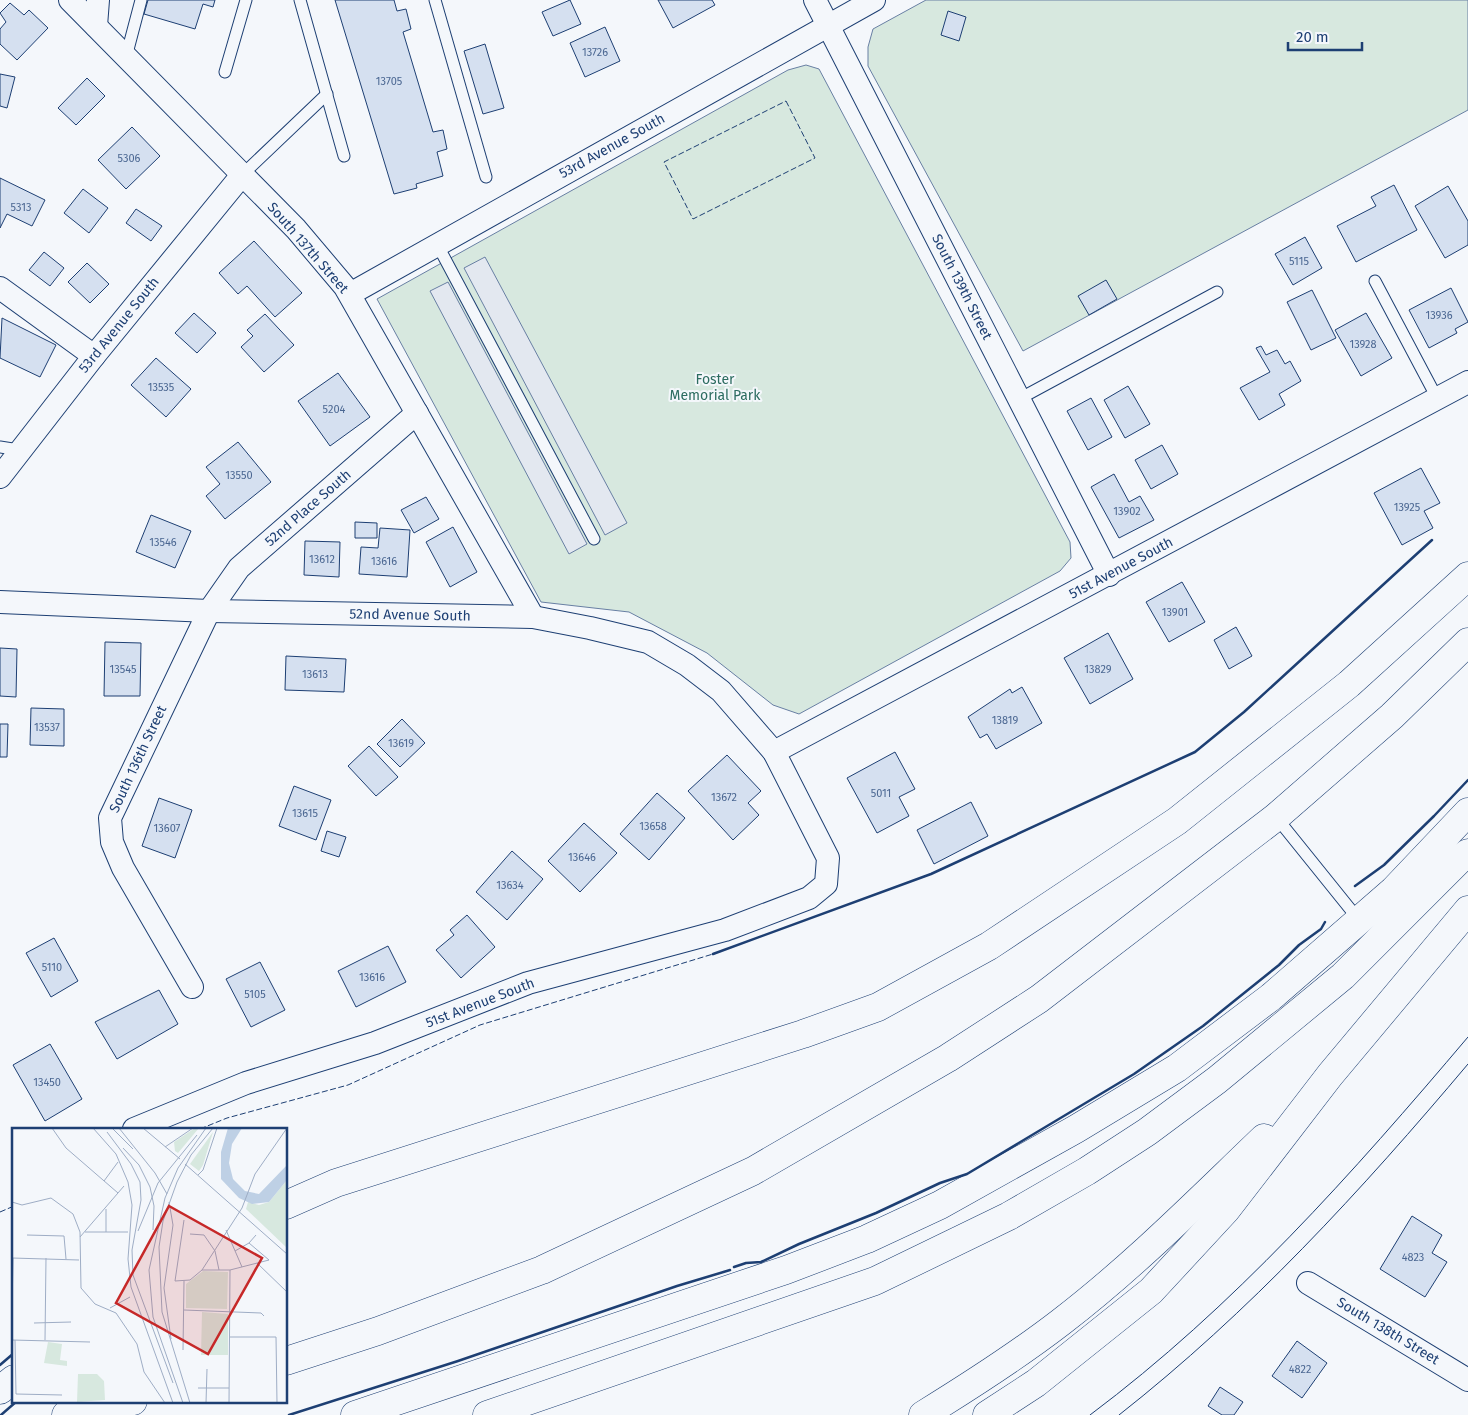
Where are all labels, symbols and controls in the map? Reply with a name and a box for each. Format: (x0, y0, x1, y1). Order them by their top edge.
scale bar (1288, 20, 1362, 52)
text: 20 m (1296, 28, 1329, 46)
house number: 13726 (582, 46, 608, 59)
house number: 13705 (376, 75, 403, 88)
street label: 53rd Avenue South (556, 110, 668, 182)
house number: 5306 (118, 152, 141, 165)
street label: South 137th Street (264, 199, 353, 298)
house number: 5313 (11, 201, 31, 214)
street label: South 139th Street (928, 231, 996, 343)
house number: 5115 (1289, 255, 1309, 268)
street label: 53rd Avenue South (75, 274, 163, 376)
house number: 13936 (1425, 309, 1453, 322)
house number: 13928 (1349, 338, 1377, 351)
park label: Foster Memorial Park (670, 371, 761, 404)
house number: 13535 (148, 381, 175, 394)
house number: 5204 (323, 403, 346, 416)
street label: 52nd Place South (261, 466, 355, 550)
house number: 13550 (225, 469, 253, 482)
house number: 13925 (1394, 501, 1421, 514)
house number: 13902 (1113, 505, 1141, 518)
street label: 51st Avenue South (1066, 533, 1176, 603)
house number: 13546 (149, 536, 177, 549)
house number: 13612 (309, 553, 335, 566)
house number: 13616 (371, 555, 397, 568)
street label: 52nd Avenue South (349, 605, 471, 625)
house number: 13901 (1162, 606, 1188, 619)
house number: 13545 (109, 663, 137, 676)
house number: 13829 (1084, 663, 1112, 676)
house number: 13613 (302, 668, 328, 681)
street label: South 136th Street (106, 702, 171, 815)
house number: 13819 (992, 714, 1018, 727)
house number: 13537 (34, 721, 60, 734)
house number: 13619 (388, 737, 414, 750)
house number: 5011 (871, 787, 891, 800)
house number: 13672 (711, 791, 737, 804)
house number: 13615 (292, 807, 318, 820)
house number: 13658 (639, 820, 667, 833)
house number: 13607 (154, 822, 181, 835)
house number: 13646 (568, 851, 596, 864)
house number: 13634 (496, 879, 524, 892)
house number: 5110 (42, 961, 62, 974)
house number: 13616 (359, 971, 385, 984)
street label: 51st Avenue South (423, 974, 537, 1032)
house number: 5105 (244, 988, 266, 1001)
house number: 13450 (33, 1076, 61, 1089)
inset map (12, 1128, 288, 1402)
house number: 4823 (1402, 1251, 1424, 1264)
street label: South 138th Street (1334, 1294, 1443, 1369)
house number: 4822 (1289, 1363, 1311, 1376)

